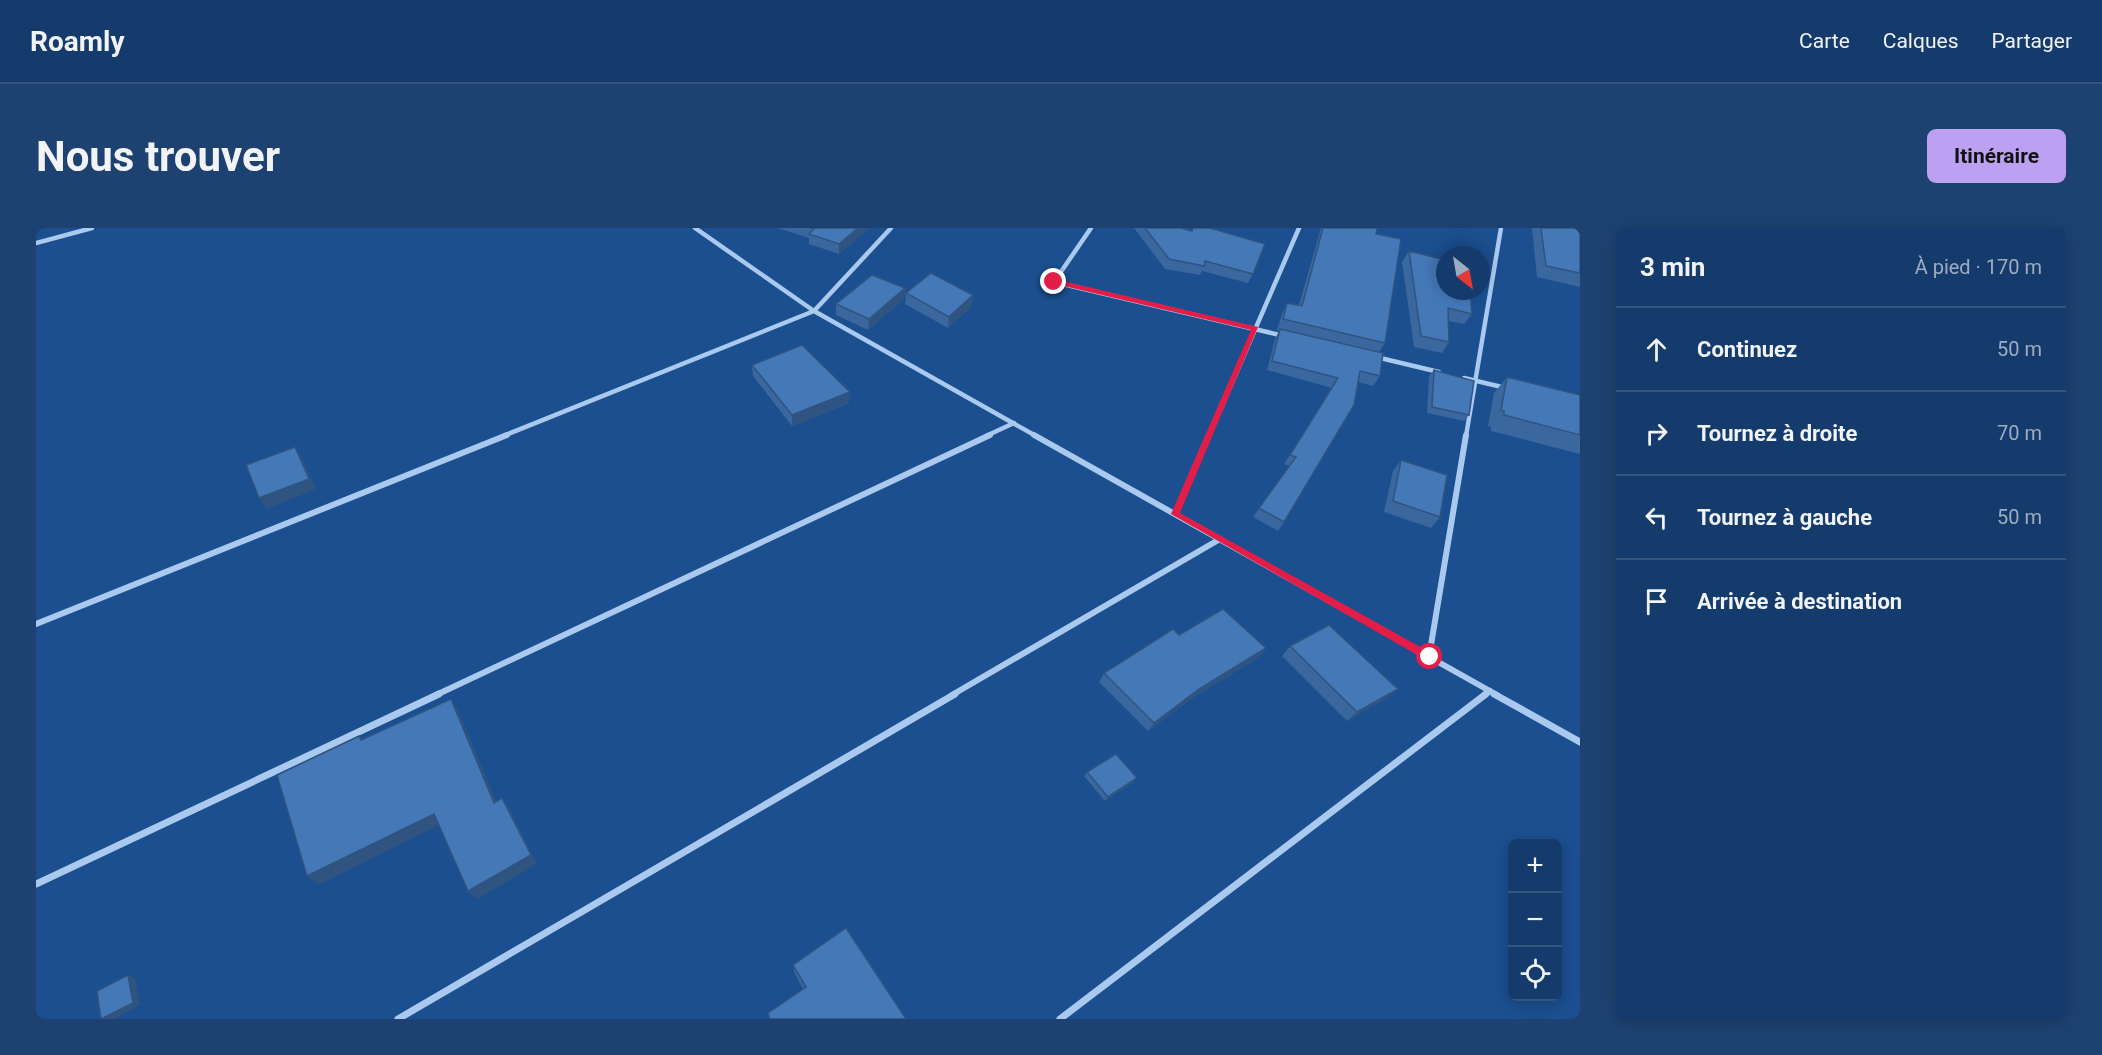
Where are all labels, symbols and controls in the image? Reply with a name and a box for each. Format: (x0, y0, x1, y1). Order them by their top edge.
text: Roamly (30, 25, 125, 58)
text: Carte (1799, 29, 1850, 53)
text: Calques (1883, 29, 1958, 53)
text: Partager (1991, 29, 2072, 53)
button: Itinéraire (1927, 129, 2066, 183)
text: Nous trouver (36, 132, 280, 181)
north arrow (1436, 246, 1490, 300)
text: 3 min (1640, 252, 1705, 282)
text: À pied · 170 m (1915, 255, 2042, 279)
route end (1040, 268, 1066, 294)
icon: ahead (1640, 333, 1673, 366)
text: Continuez (1697, 337, 1797, 362)
text: 50 m (1997, 337, 2042, 361)
icon: right (1640, 417, 1673, 450)
text: Tournez à droite (1697, 421, 1857, 446)
text: 70 m (1997, 421, 2042, 445)
icon: left (1640, 501, 1673, 534)
text: Tournez à gauche (1697, 505, 1872, 530)
text: 50 m (1997, 505, 2042, 529)
icon: arrive (1640, 585, 1673, 618)
text: Arrivée à destination (1697, 589, 1902, 614)
route start (1416, 643, 1442, 669)
map controls (1508, 839, 1562, 1001)
button: + (1508, 839, 1562, 893)
button: − (1508, 893, 1562, 947)
button: locate (1508, 947, 1562, 1001)

